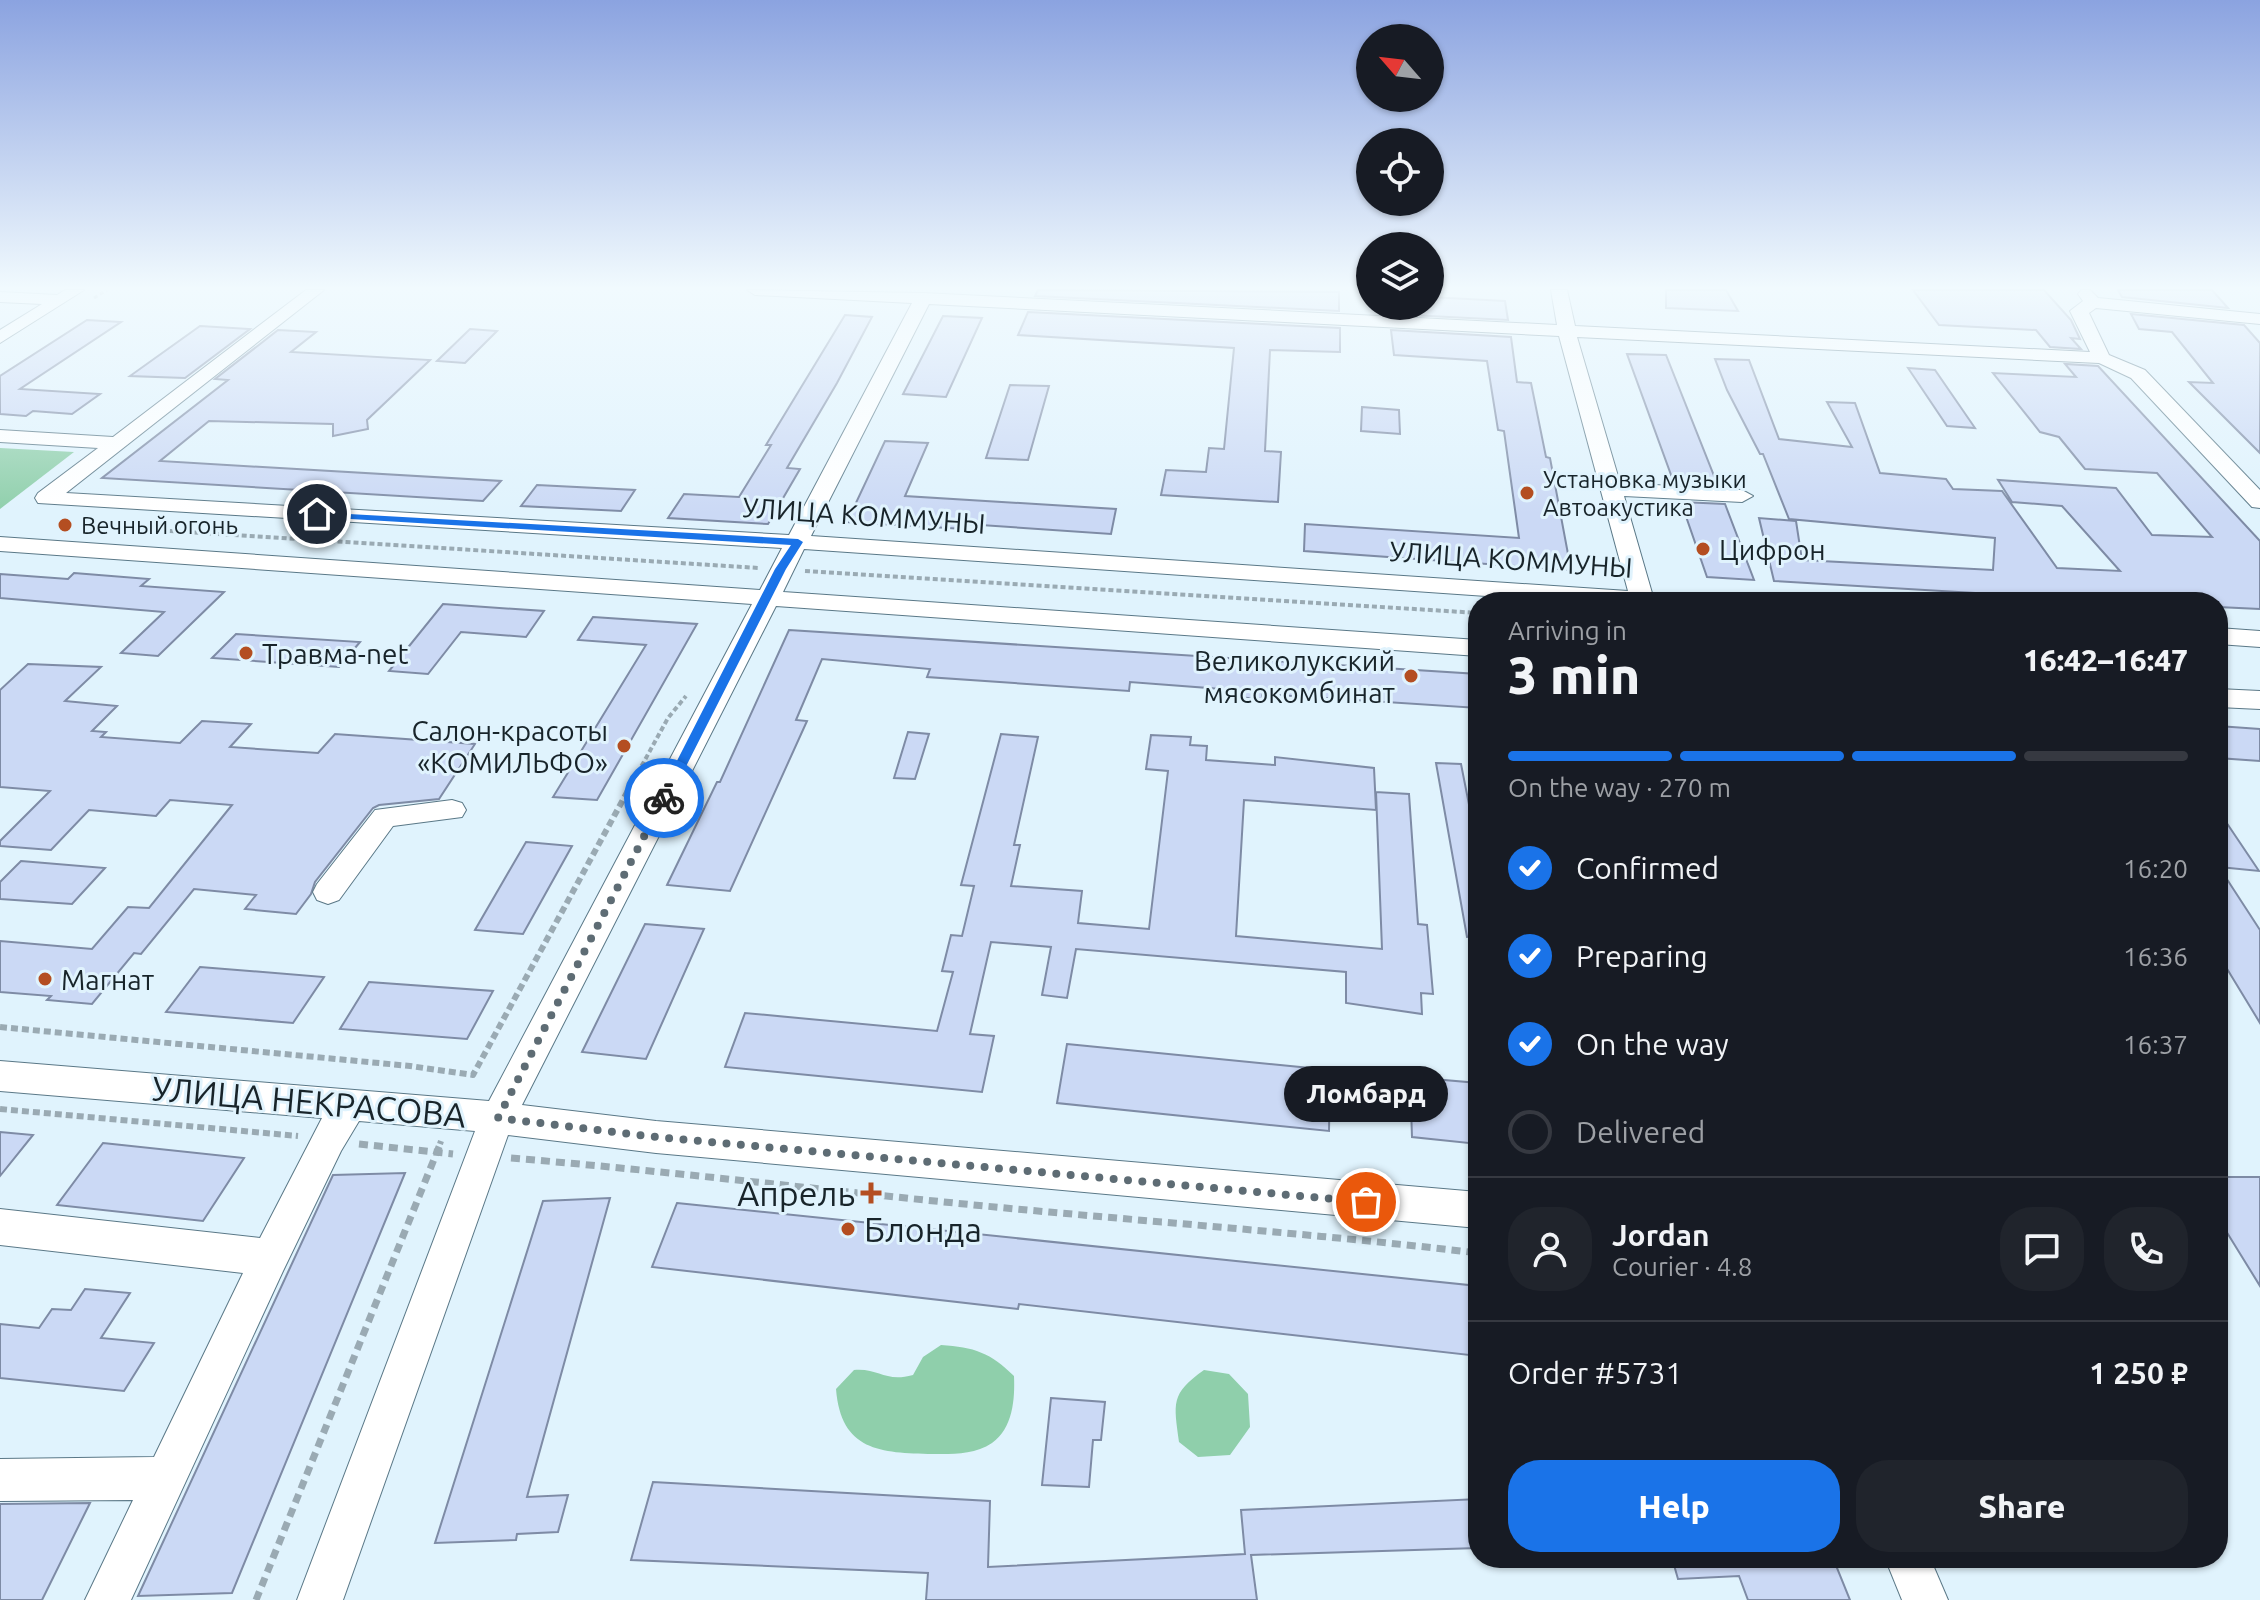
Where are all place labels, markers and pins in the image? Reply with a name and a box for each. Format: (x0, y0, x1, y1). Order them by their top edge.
place label: Установка музыки Автоакустика (1543, 466, 1747, 521)
pin (283, 480, 351, 548)
marker: Установка музыки Автоакустика (1518, 484, 1536, 502)
place label: Вечный огонь (81, 512, 238, 539)
marker: Вечный огонь (56, 516, 74, 534)
place label: Цифрон (1719, 534, 1826, 565)
marker: Цифрон (1694, 540, 1712, 558)
place label: Травма-net (262, 638, 408, 669)
marker: Травма-net (237, 644, 255, 662)
place label: Великолукский мясокомбинат (1194, 645, 1396, 708)
marker: Великолукский мясокомбинат (1402, 667, 1420, 685)
place label: Салон-красоты «КОМИЛЬФО» (411, 715, 608, 778)
marker: Салон-красоты «КОМИЛЬФО» (615, 737, 633, 755)
place label: Магнат (61, 964, 155, 995)
marker: Магнат (36, 970, 54, 988)
callout: Ломбард (1284, 1066, 1448, 1122)
pin (1332, 1168, 1400, 1236)
place label: Апрель (737, 1174, 855, 1212)
marker: Апрель (862, 1184, 880, 1202)
place label: Блонда (864, 1210, 982, 1248)
marker: Блонда (839, 1220, 857, 1238)

